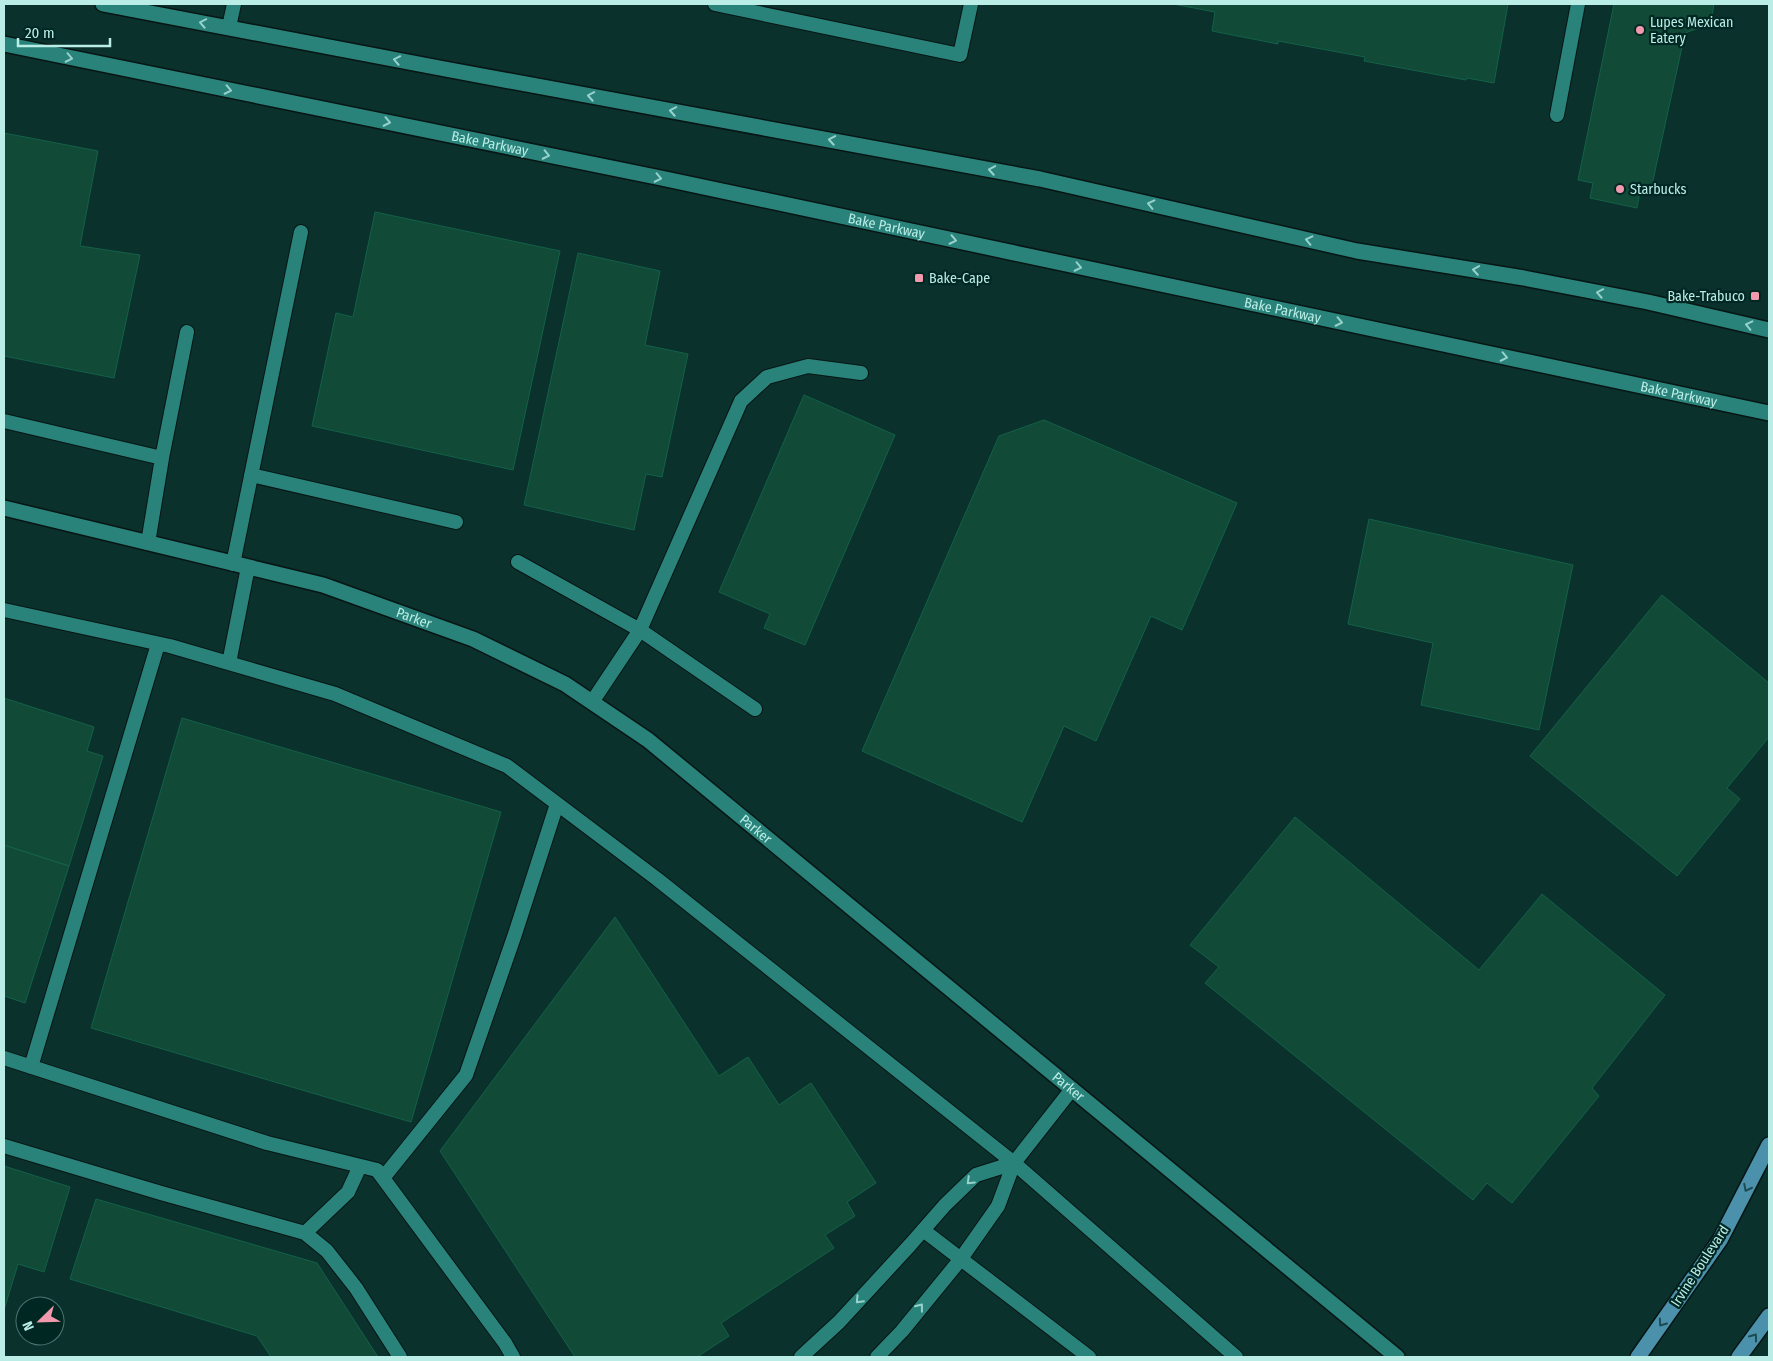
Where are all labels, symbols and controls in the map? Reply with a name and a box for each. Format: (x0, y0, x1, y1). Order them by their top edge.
place label: Lupes Mexican Eatery (1650, 14, 1733, 47)
scale bar (18, 15, 110, 47)
one-way arrow (198, 18, 207, 28)
text: 20 m (25, 24, 55, 42)
marker: Lupes Mexican Eatery (1634, 24, 1646, 36)
one-way arrow (64, 52, 73, 62)
one-way arrow (392, 55, 401, 65)
one-way arrow (223, 84, 232, 95)
one-way arrow (587, 91, 596, 102)
one-way arrow (668, 106, 677, 117)
one-way arrow (383, 117, 392, 127)
street label: Bake Parkway (450, 127, 531, 159)
one-way arrow (828, 136, 837, 146)
one-way arrow (542, 149, 551, 160)
one-way arrow (988, 165, 997, 175)
one-way arrow (653, 172, 662, 182)
place label: Starbucks (1630, 181, 1686, 198)
marker: Starbucks (1614, 183, 1626, 195)
one-way arrow (1147, 199, 1155, 210)
street label: Bake Parkway (847, 209, 927, 242)
one-way arrow (949, 234, 958, 245)
one-way arrow (1305, 235, 1314, 246)
one-way arrow (1073, 261, 1082, 271)
one-way arrow (1471, 266, 1480, 276)
place label: Bake-Cape (929, 270, 990, 287)
marker: Bake-Cape (913, 272, 925, 284)
one-way arrow (1596, 288, 1604, 299)
place label: Bake-Trabuco (1667, 288, 1745, 305)
marker: Bake-Trabuco (1749, 290, 1761, 302)
street label: Bake Parkway (1243, 293, 1323, 326)
one-way arrow (1335, 316, 1344, 327)
one-way arrow (1745, 320, 1754, 331)
one-way arrow (1499, 351, 1508, 362)
street label: Bake Parkway (1639, 377, 1719, 410)
street label: Parker (394, 604, 434, 632)
street label: Parker (736, 811, 776, 847)
street label: Parker (1049, 1068, 1088, 1105)
one-way arrow (966, 1175, 975, 1184)
one-way arrow (1743, 1183, 1753, 1192)
street label: Irvine Boulevard (1667, 1222, 1733, 1310)
one-way arrow (856, 1294, 865, 1303)
north arrow (15, 1296, 65, 1346)
one-way arrow (915, 1304, 924, 1313)
one-way arrow (1659, 1317, 1668, 1327)
text: N (19, 1319, 38, 1333)
one-way arrow (1748, 1333, 1757, 1342)

